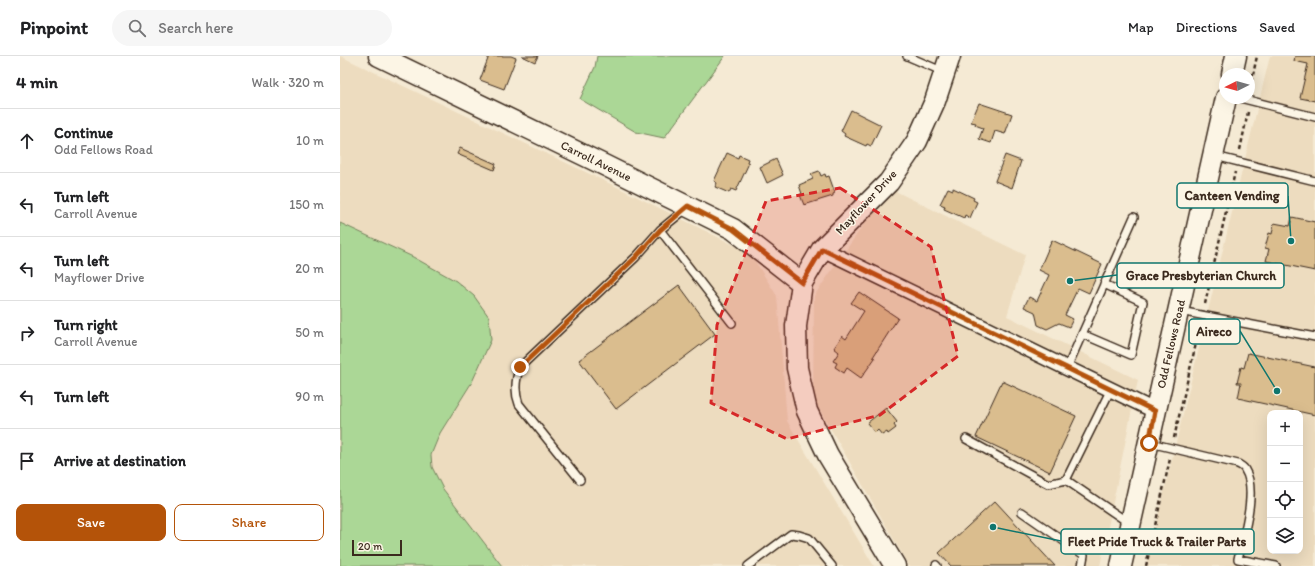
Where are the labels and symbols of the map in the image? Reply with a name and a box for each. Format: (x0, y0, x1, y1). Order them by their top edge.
north arrow (1219, 68, 1255, 104)
street label: Carroll Avenue (558, 138, 634, 184)
street label: Mayflower Drive (832, 166, 900, 237)
callout: Canteen Vending (1177, 183, 1288, 208)
text: Canteen Vending (1184, 188, 1280, 204)
callout: Grace Presbyterian Church (1117, 263, 1284, 288)
text: Grace Presbyterian Church (1126, 268, 1277, 284)
street label: Odd Fellows Road (1154, 298, 1188, 390)
callout: Aireco (1189, 319, 1240, 344)
text: Aireco (1195, 324, 1232, 339)
route end (511, 358, 529, 376)
route start (1140, 434, 1158, 452)
callout: Fleet Pride Truck & Trailer Parts (1061, 529, 1254, 554)
text: Fleet Pride Truck & Trailer Parts (1068, 534, 1247, 549)
scale bar (352, 538, 402, 557)

